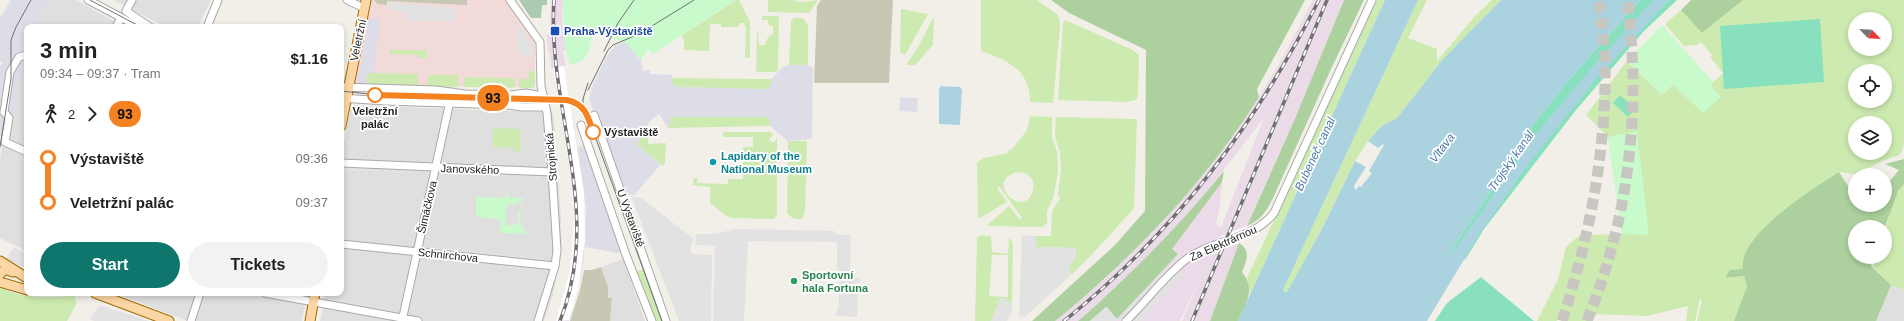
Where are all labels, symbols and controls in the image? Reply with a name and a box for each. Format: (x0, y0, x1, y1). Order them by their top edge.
north arrow (1848, 12, 1892, 56)
map controls (1848, 12, 1892, 264)
street label: Veletržní (348, 18, 368, 62)
marker: Praha-Výstaviště (549, 25, 561, 37)
place label: Praha-Výstaviště (564, 25, 653, 37)
text: 3 min (40, 38, 97, 63)
text: $1.16 (290, 50, 328, 67)
button: locate (1848, 64, 1892, 108)
text: 09:34 – 09:37 · Tram (40, 66, 161, 81)
line badge: 93 (475, 85, 511, 111)
marker: Veletržní palác (367, 87, 383, 103)
text: 93 (485, 90, 501, 106)
icon: walk (40, 103, 62, 125)
icon: forward (81, 103, 103, 125)
place label: Veletržní palác (352, 105, 399, 130)
text: 93 (117, 106, 133, 122)
text: 2 (68, 107, 75, 122)
water label: Bubeneč canal (1292, 115, 1338, 193)
button: layers (1848, 116, 1892, 160)
marker: Výstaviště (585, 124, 601, 140)
place label: Výstaviště (604, 126, 658, 138)
water label: Trojský kanál (1485, 128, 1537, 194)
water label: Vltava (1426, 130, 1458, 166)
street label: Strojnická (543, 132, 559, 182)
text: Výstaviště (70, 150, 144, 167)
place label: Lapidary of the National Museum (721, 150, 812, 175)
text: 09:36 (295, 151, 328, 166)
marker: Lapidary of the National Museum (708, 157, 718, 167)
street label: Janovského (440, 162, 500, 176)
button: + (1848, 168, 1892, 212)
street label: Šimáčkova (415, 179, 439, 235)
street label: U Výstaviště (615, 187, 647, 249)
text: Veletržní palác (70, 194, 174, 211)
text: 09:37 (295, 195, 328, 210)
button: − (1848, 220, 1892, 264)
street label: Za Elektrárnou (1188, 223, 1258, 263)
button: Start (40, 242, 180, 288)
button: Tickets (188, 242, 328, 288)
street label: Schnirchova (417, 246, 480, 264)
place label: Sportovní hala Fortuna (802, 269, 869, 294)
marker: Sportovní hala Fortuna (789, 276, 799, 286)

